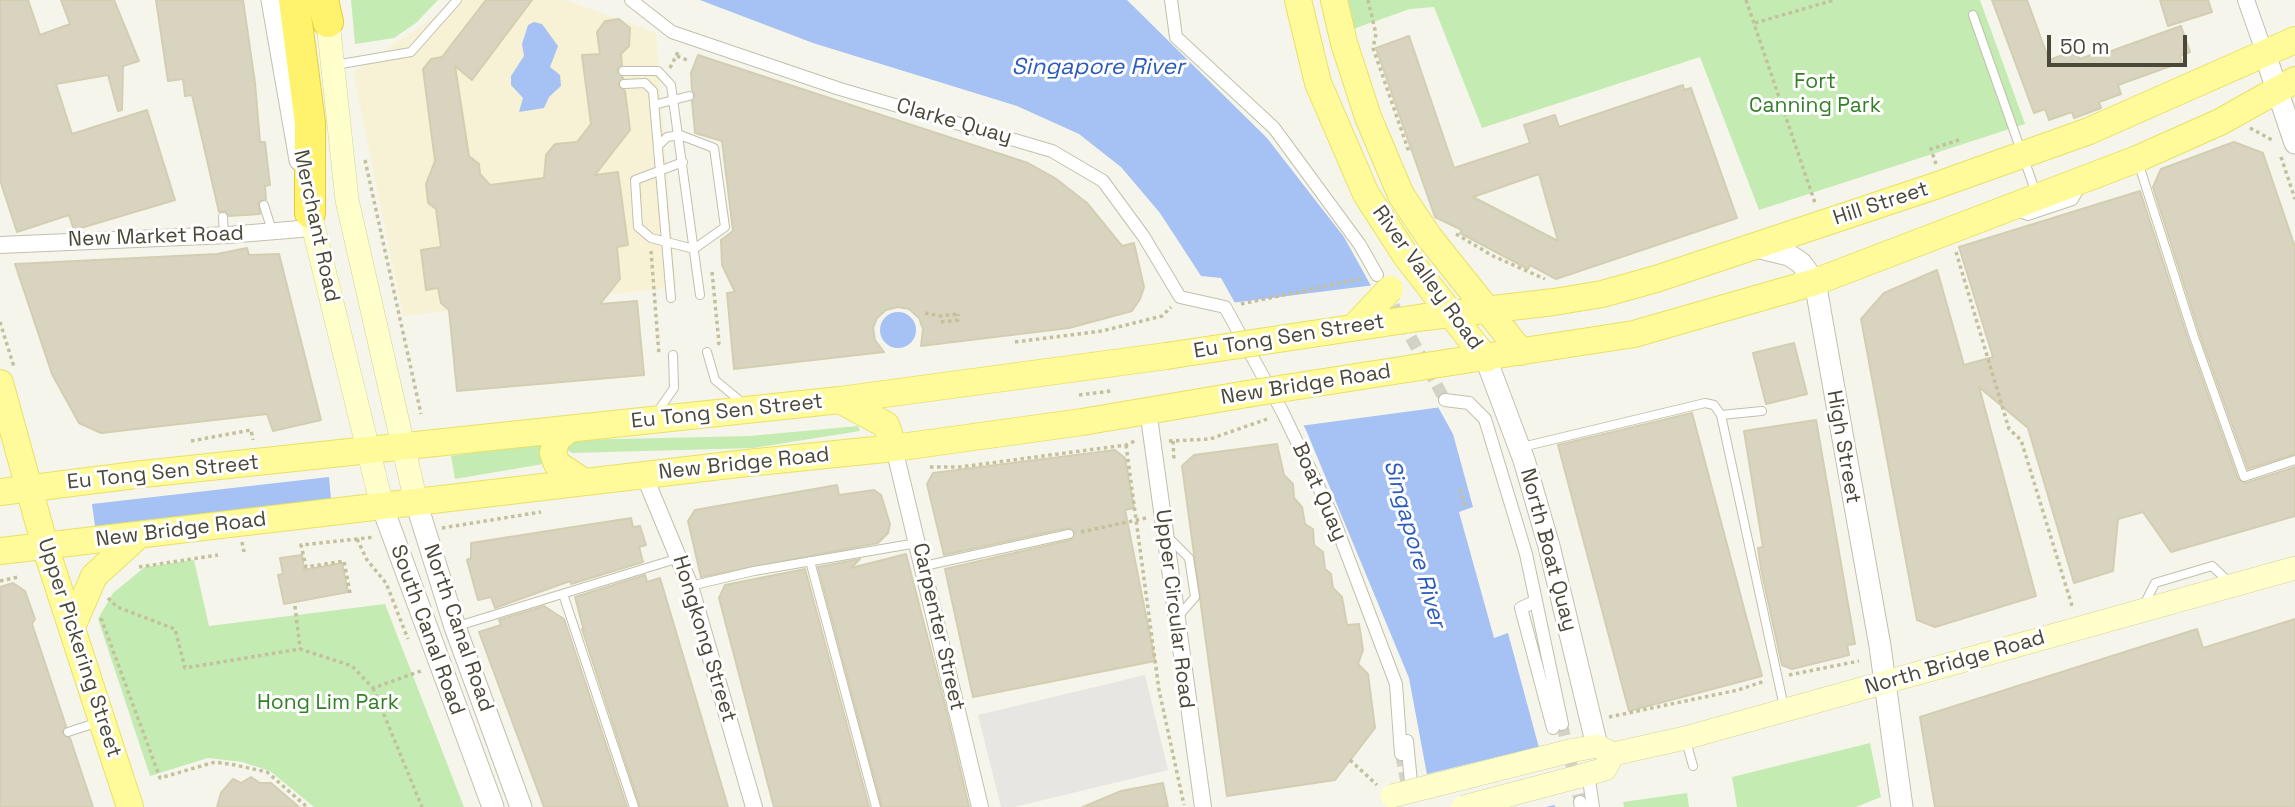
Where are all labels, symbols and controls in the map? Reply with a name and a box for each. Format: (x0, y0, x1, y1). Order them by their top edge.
scale bar (2050, 21, 2190, 65)
text: 50 m (2060, 33, 2110, 60)
water label: Singapore River (1012, 54, 1184, 82)
park label: Fort Canning Park (1749, 69, 1881, 119)
street label: Clarke Quay (893, 94, 1015, 150)
street label: Merchant Road (288, 148, 344, 304)
street label: Hill Street (1830, 177, 1932, 231)
street label: River Valley Road (1366, 201, 1488, 355)
street label: New Market Road (68, 221, 244, 253)
street label: Eu Tong Sen Street (1192, 309, 1386, 365)
street label: New Bridge Road (1219, 359, 1393, 411)
street label: High Street (1821, 388, 1865, 506)
street label: Eu Tong Sen Street (630, 389, 824, 435)
street label: Boat Quay (1286, 439, 1352, 545)
street label: New Bridge Road (657, 442, 831, 486)
street label: Eu Tong Sen Street (66, 450, 260, 496)
water label: Singapore River (1377, 457, 1451, 631)
street label: North Boat Quay (1514, 466, 1582, 634)
street label: New Bridge Road (94, 507, 268, 553)
street label: Upper Circular Road (1149, 508, 1199, 710)
street label: Upper Pickering Street (32, 535, 126, 761)
street label: South Canal Road (385, 541, 469, 719)
street label: North Canal Road (418, 541, 498, 715)
street label: Carpenter Street (906, 541, 970, 713)
street label: Hongkong Street (667, 553, 741, 725)
street label: North Bridge Road (1862, 625, 2048, 701)
park label: Hong Lim Park (257, 690, 399, 716)

